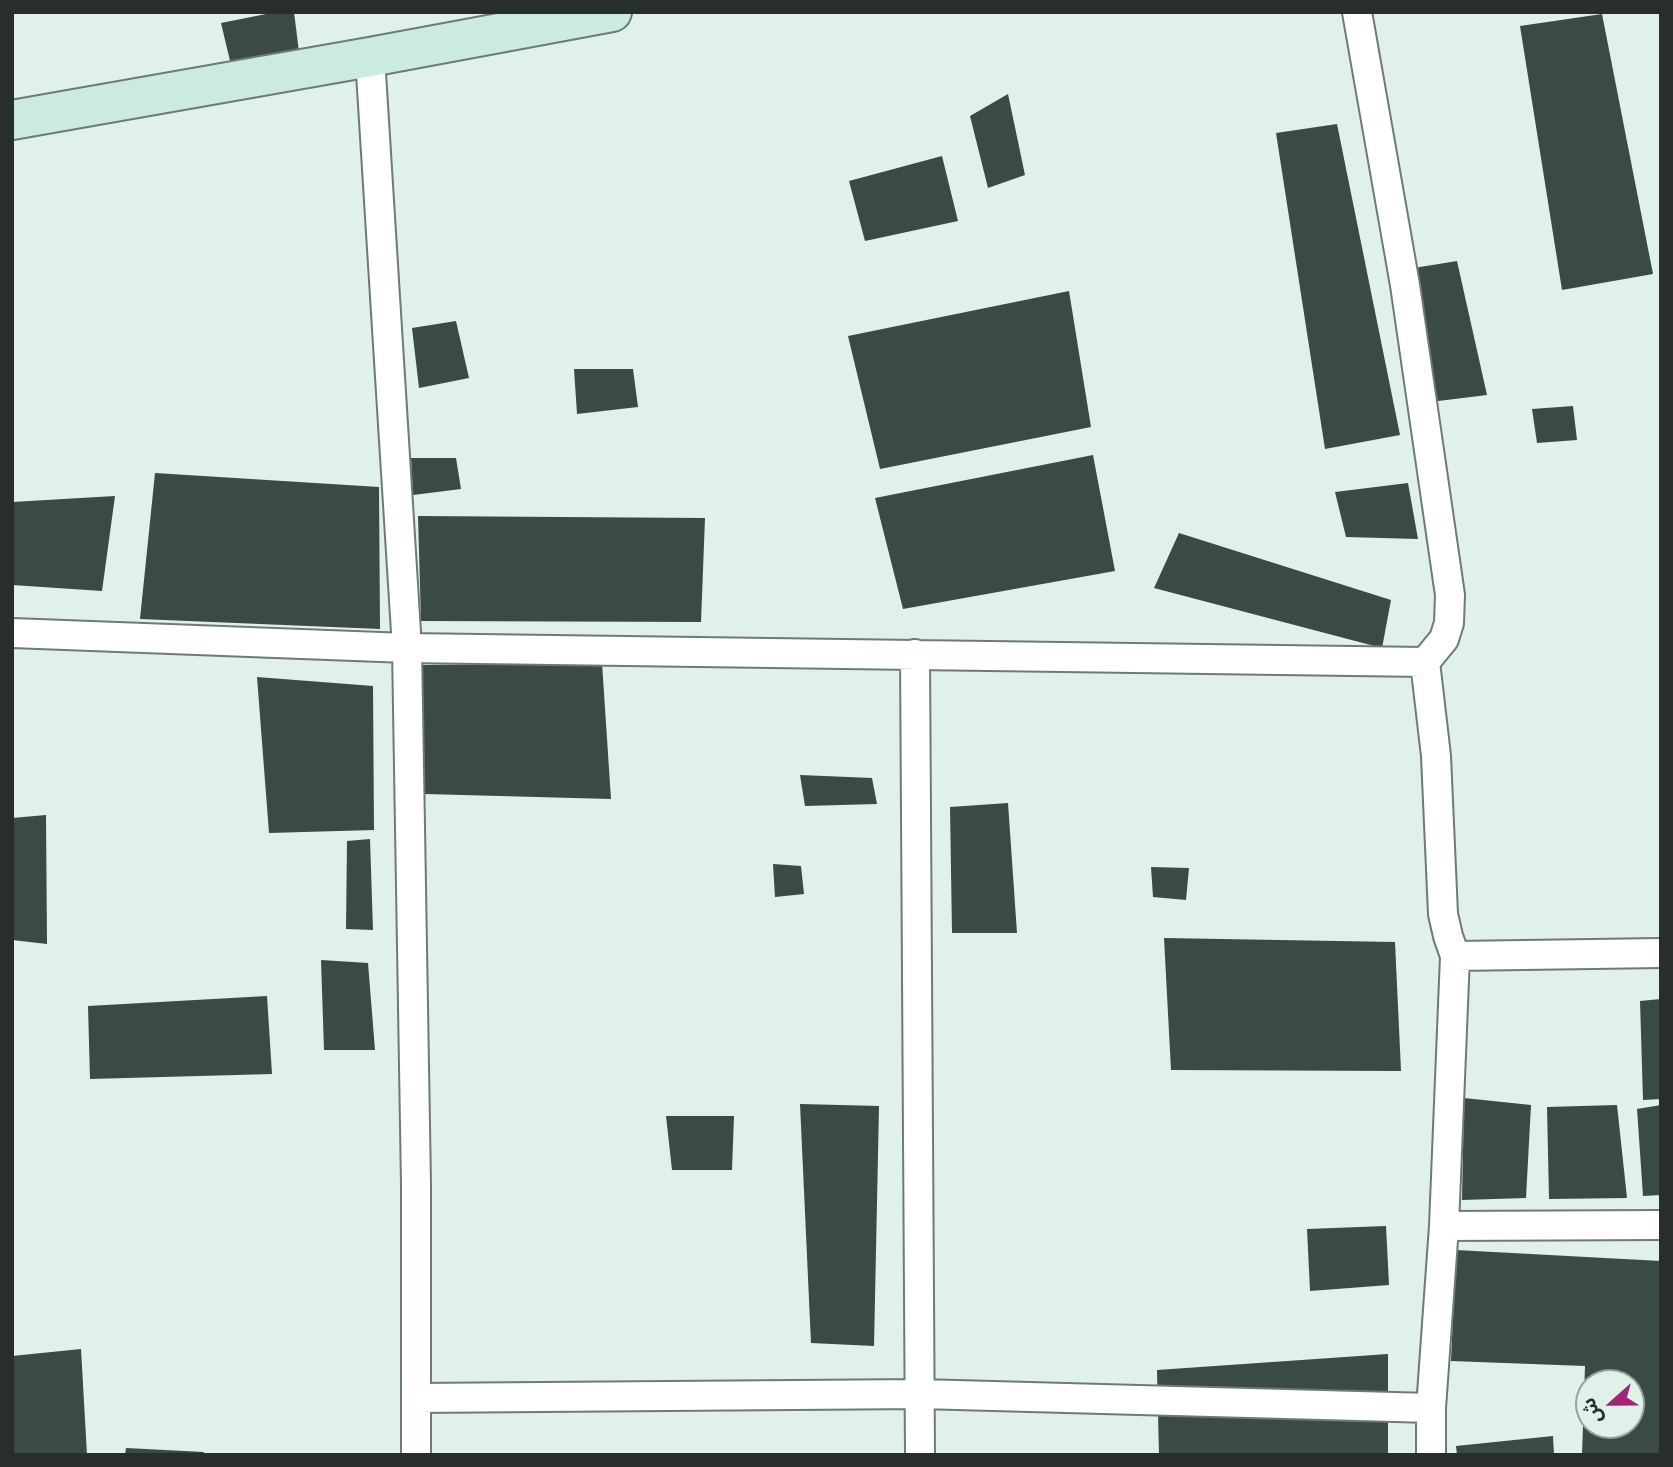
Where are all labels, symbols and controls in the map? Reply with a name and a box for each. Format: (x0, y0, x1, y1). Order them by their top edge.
north arrow (1575, 1369, 1645, 1439)
text: ش (1576, 1395, 1607, 1427)

